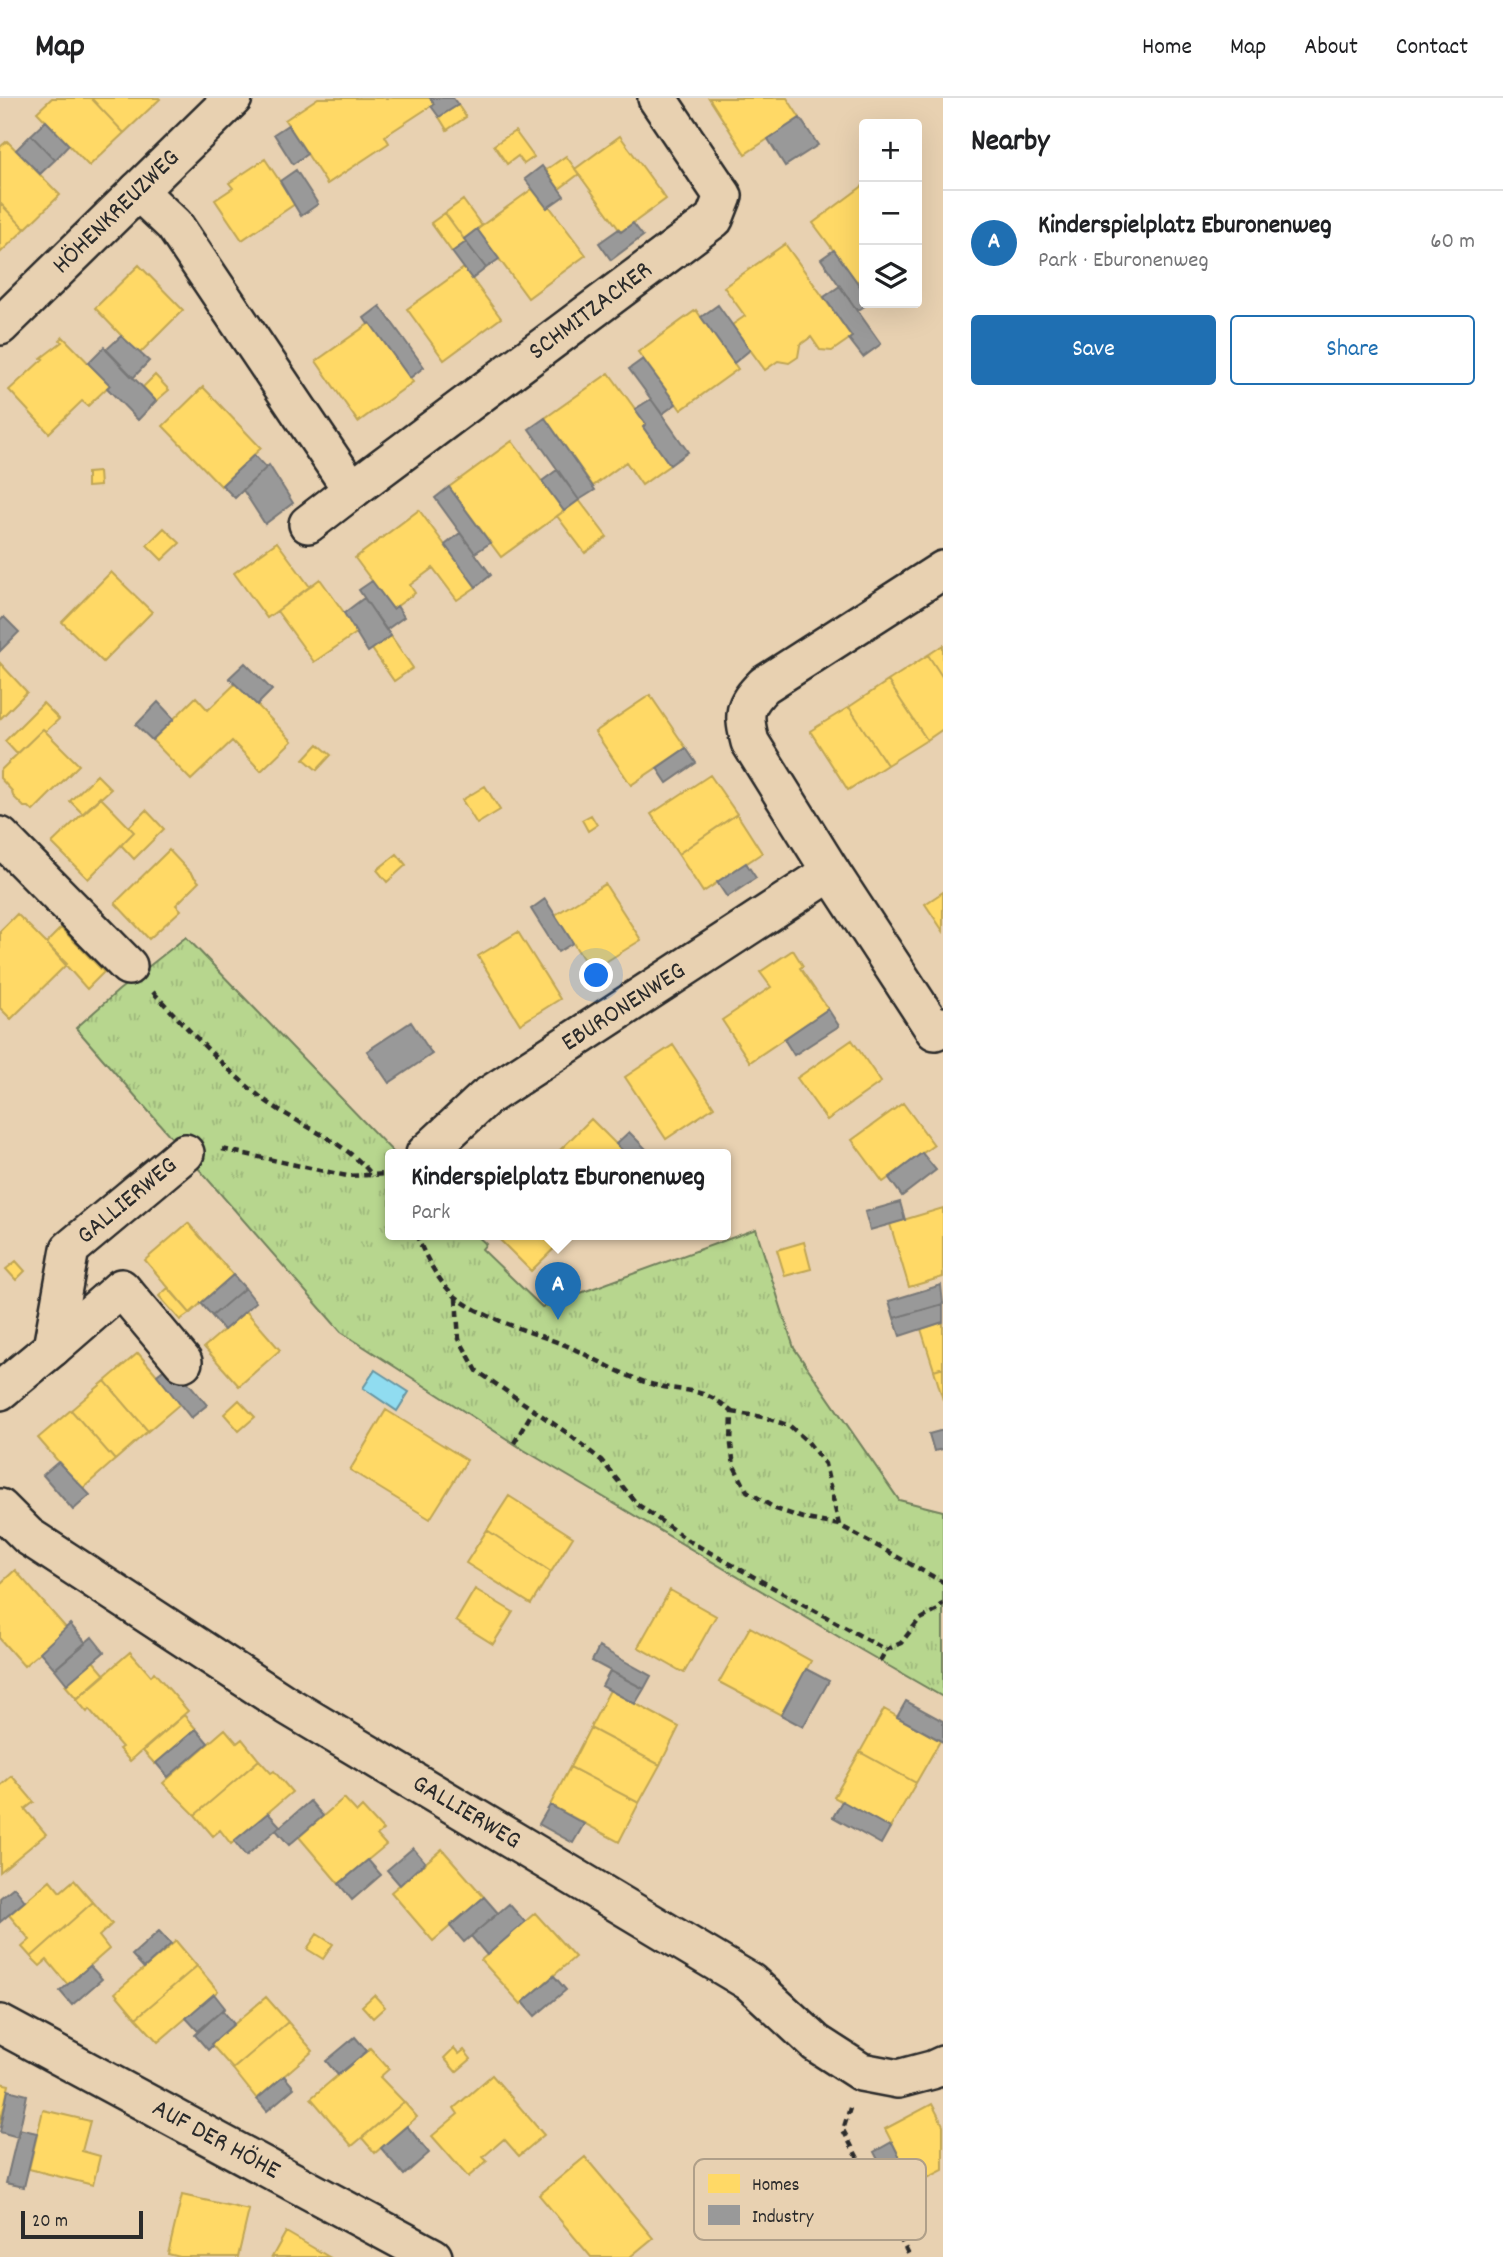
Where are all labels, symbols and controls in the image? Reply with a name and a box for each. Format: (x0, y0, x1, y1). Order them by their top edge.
text: Map (35, 25, 85, 72)
text: Home (1142, 31, 1192, 65)
text: Map (1230, 31, 1266, 65)
text: About (1304, 31, 1358, 65)
text: Contact (1396, 31, 1468, 65)
map controls (859, 119, 922, 308)
button: + (859, 119, 922, 182)
text: Nearby (971, 122, 1049, 165)
street label: HÖHENKREUZWEG (44, 141, 189, 283)
button: − (859, 182, 922, 245)
text: Kinderspielplatz Eburonenweg (1038, 208, 1332, 245)
text: A (988, 226, 1000, 259)
text: 60 m (1430, 226, 1475, 259)
button: layers (859, 245, 922, 308)
text: Park · Eburonenweg (1038, 245, 1208, 278)
street label: SCHMITZACKER (521, 253, 660, 370)
button: Save (971, 315, 1216, 385)
button: Share (1230, 315, 1475, 385)
street label: EBURONENWEG (554, 953, 693, 1062)
your location (579, 958, 613, 992)
street label: GALLIERWEG (69, 1148, 186, 1254)
popup (385, 1149, 731, 1240)
text: Kinderspielplatz Eburonenweg (411, 1160, 705, 1197)
text: Park (411, 1197, 450, 1230)
pin: A (535, 1262, 581, 1320)
street label: GALLIERWEG (405, 1766, 528, 1859)
street label: AUF DER HÖHE (145, 2090, 287, 2190)
legend (694, 2159, 926, 2240)
text: Homes (752, 2173, 800, 2200)
text: Industry (752, 2205, 814, 2232)
scale bar (21, 2208, 144, 2240)
text: 20 m (32, 2209, 68, 2236)

